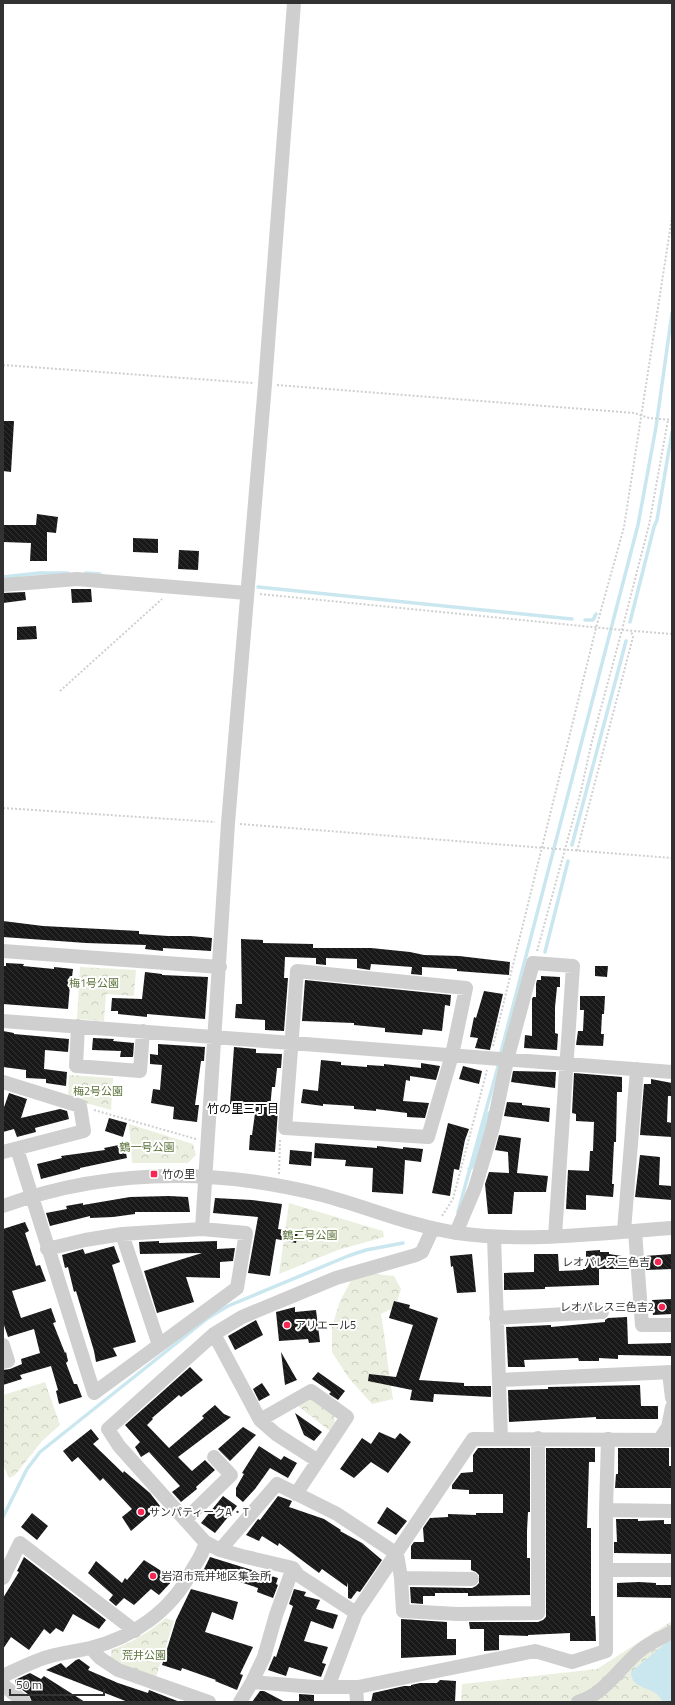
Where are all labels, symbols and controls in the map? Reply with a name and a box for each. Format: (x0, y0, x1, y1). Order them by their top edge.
park label: 梅1号公園 (69, 975, 119, 991)
park label: 梅2号公園 (73, 1083, 123, 1099)
district label: 竹の里三丁目 (207, 1099, 279, 1118)
park label: 鶴一号公園 (120, 1139, 175, 1155)
place label: 竹の里 (162, 1166, 195, 1182)
marker: 竹の里 (149, 1169, 159, 1179)
park label: 鶴二号公園 (283, 1227, 338, 1243)
place label: レオパレス三色吉 (562, 1254, 650, 1270)
marker: レオパレス三色吉 (653, 1257, 663, 1267)
place label: レオパレス三色吉2 (560, 1299, 654, 1315)
marker: レオパレス三色吉2 (657, 1302, 667, 1312)
place label: アリエール5 (295, 1317, 356, 1333)
marker: アリエール5 (282, 1320, 292, 1330)
place label: サンパティークA・T (149, 1504, 249, 1520)
marker: サンパティークA・T (136, 1507, 146, 1517)
place label: 岩沼市荒井地区集会所 (161, 1568, 272, 1584)
marker: 岩沼市荒井地区集会所 (148, 1571, 158, 1581)
park label: 荒井公園 (122, 1647, 166, 1663)
scale bar (10, 1671, 104, 1697)
text: 50 m (16, 1675, 42, 1694)

